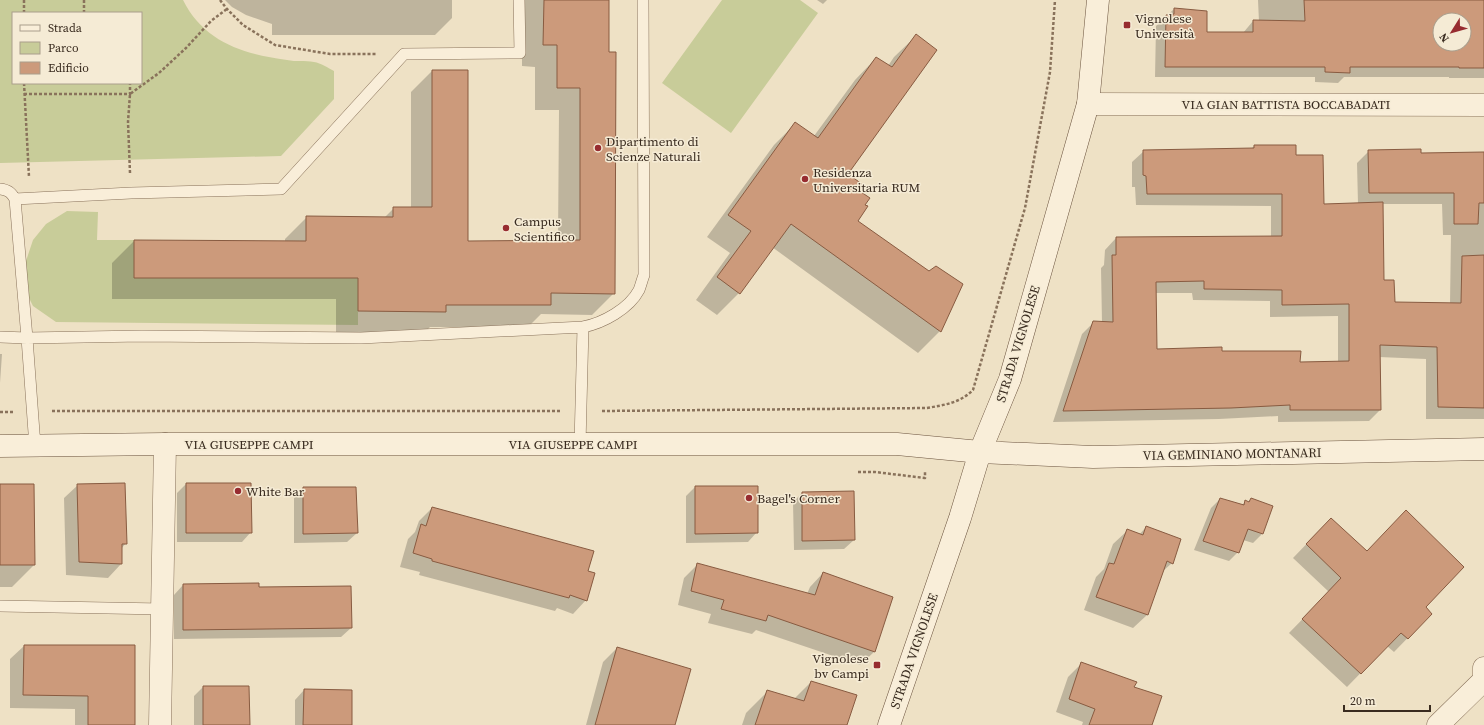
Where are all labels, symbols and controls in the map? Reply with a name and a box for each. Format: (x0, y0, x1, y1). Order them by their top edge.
place label: Vignolese Università (1135, 10, 1195, 42)
legend (12, 12, 142, 84)
north arrow (1432, 12, 1472, 52)
text: Strada (48, 20, 83, 36)
marker: Vignolese Università (1122, 20, 1132, 30)
text: N (1436, 30, 1453, 45)
text: Parco (48, 40, 79, 56)
text: Edificio (48, 60, 89, 76)
street label: VIA GIAN BATTISTA BOCCABADATI (1182, 96, 1391, 113)
place label: Dipartimento di Scienze Naturali (606, 133, 701, 165)
marker: Dipartimento di Scienze Naturali (593, 143, 603, 153)
place label: Residenza Universitaria RUM (813, 164, 921, 196)
marker: Residenza Universitaria RUM (800, 174, 810, 184)
place label: Campus Scientifico (514, 213, 575, 245)
marker: Campus Scientifico (501, 223, 511, 233)
street label: STRADA VIGNOLESE (992, 283, 1044, 404)
street label: VIA GIUSEPPE CAMPI (184, 436, 314, 453)
street label: VIA GIUSEPPE CAMPI (508, 436, 638, 453)
street label: VIA GEMINIANO MONTANARI (1142, 444, 1322, 464)
place label: White Bar (246, 483, 305, 500)
marker: White Bar (233, 486, 243, 496)
place label: Bagel's Corner (757, 490, 840, 507)
marker: Bagel's Corner (744, 493, 754, 503)
street label: STRADA VIGNOLESE (886, 591, 942, 711)
place label: Vignolese bv Campi (812, 650, 869, 682)
marker: Vignolese bv Campi (872, 660, 882, 670)
scale bar (1344, 687, 1430, 713)
text: 20 m (1350, 693, 1376, 709)

